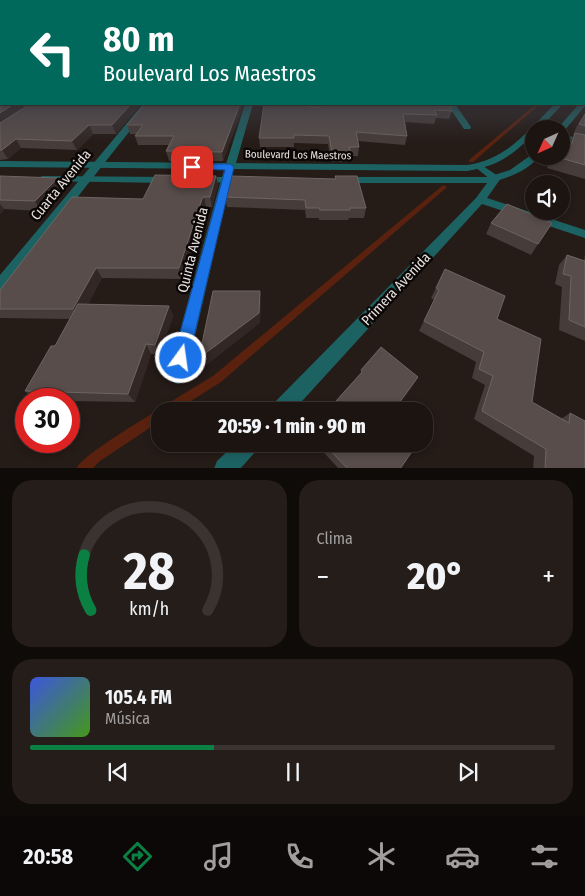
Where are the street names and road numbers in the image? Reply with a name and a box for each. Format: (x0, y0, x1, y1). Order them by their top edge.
street label: Cuarta Avenida (27, 146, 95, 224)
street label: Boulevard Los Maestros (245, 148, 352, 162)
street label: Quinta Avenida (174, 205, 212, 294)
street label: Primera Avenida (358, 249, 434, 329)

